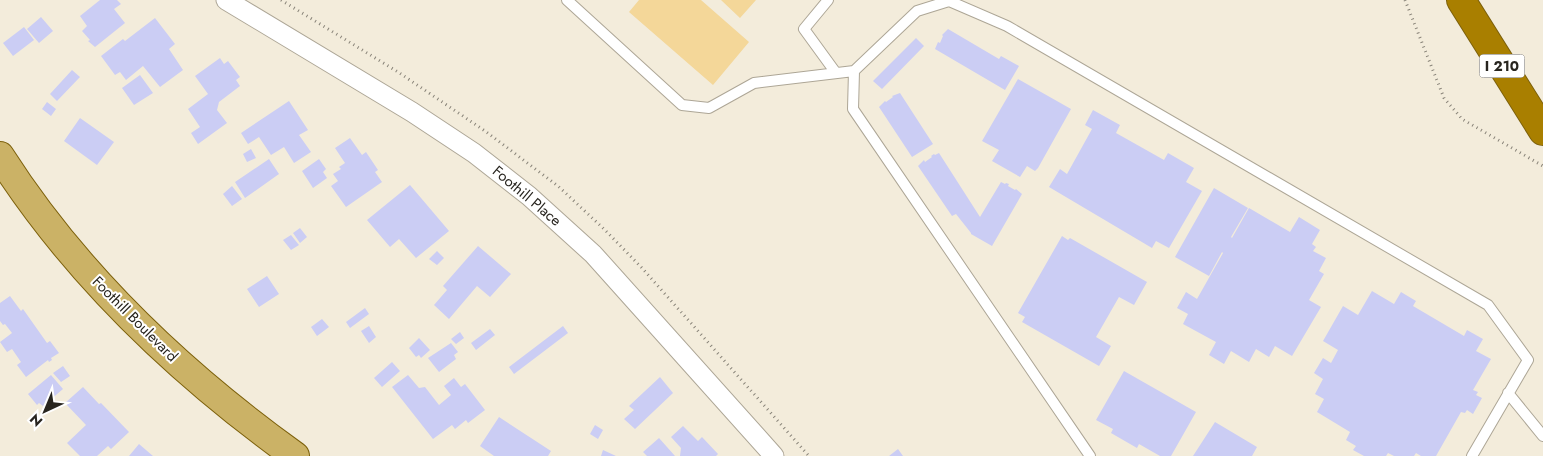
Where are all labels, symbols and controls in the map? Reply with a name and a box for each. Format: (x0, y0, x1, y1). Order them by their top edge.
road number: I 210 (1480, 54, 1524, 78)
street label: Foothill Place (488, 161, 566, 232)
street label: Foothill Boulevard (87, 271, 183, 367)
north arrow (20, 386, 70, 436)
text: N (25, 409, 47, 431)

